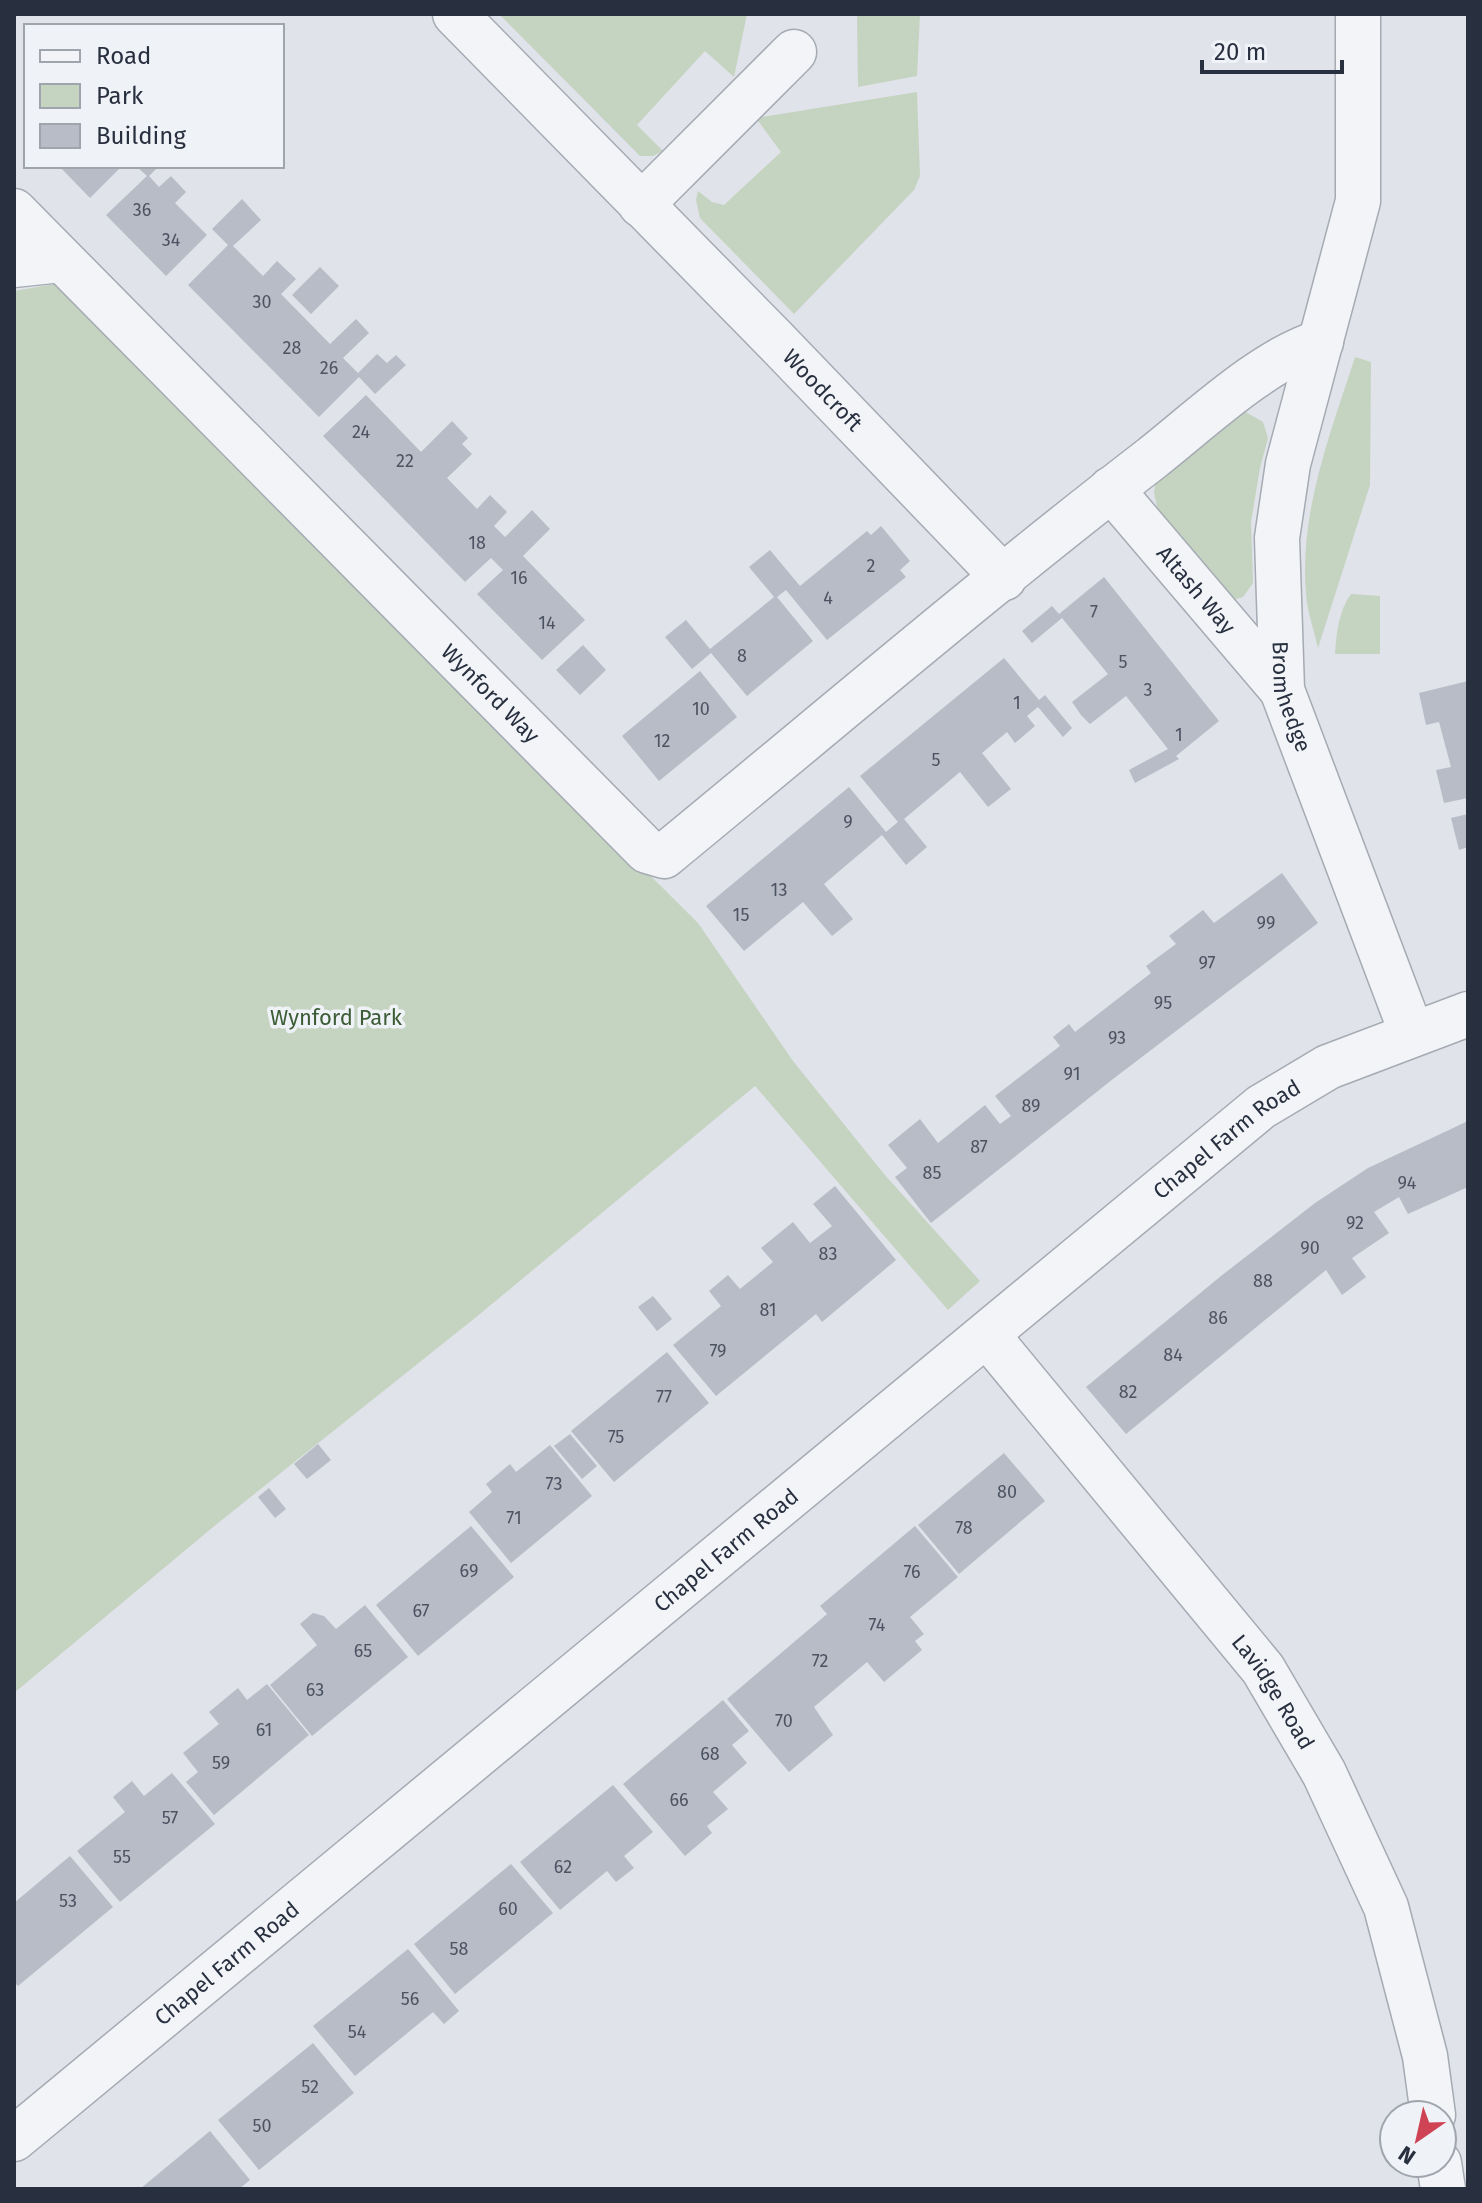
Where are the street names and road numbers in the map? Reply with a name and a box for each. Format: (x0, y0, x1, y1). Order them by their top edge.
street label: Woodcroft (777, 344, 868, 437)
street label: Altash Way (1151, 540, 1241, 640)
street label: Wynford Way (436, 638, 545, 749)
street label: Bromhedge (1266, 640, 1317, 756)
street label: Chapel Farm Road (1148, 1074, 1305, 1205)
street label: Chapel Farm Road (648, 1483, 804, 1618)
street label: Lavidge Road (1226, 1629, 1320, 1754)
street label: Chapel Farm Road (149, 1896, 305, 2031)

